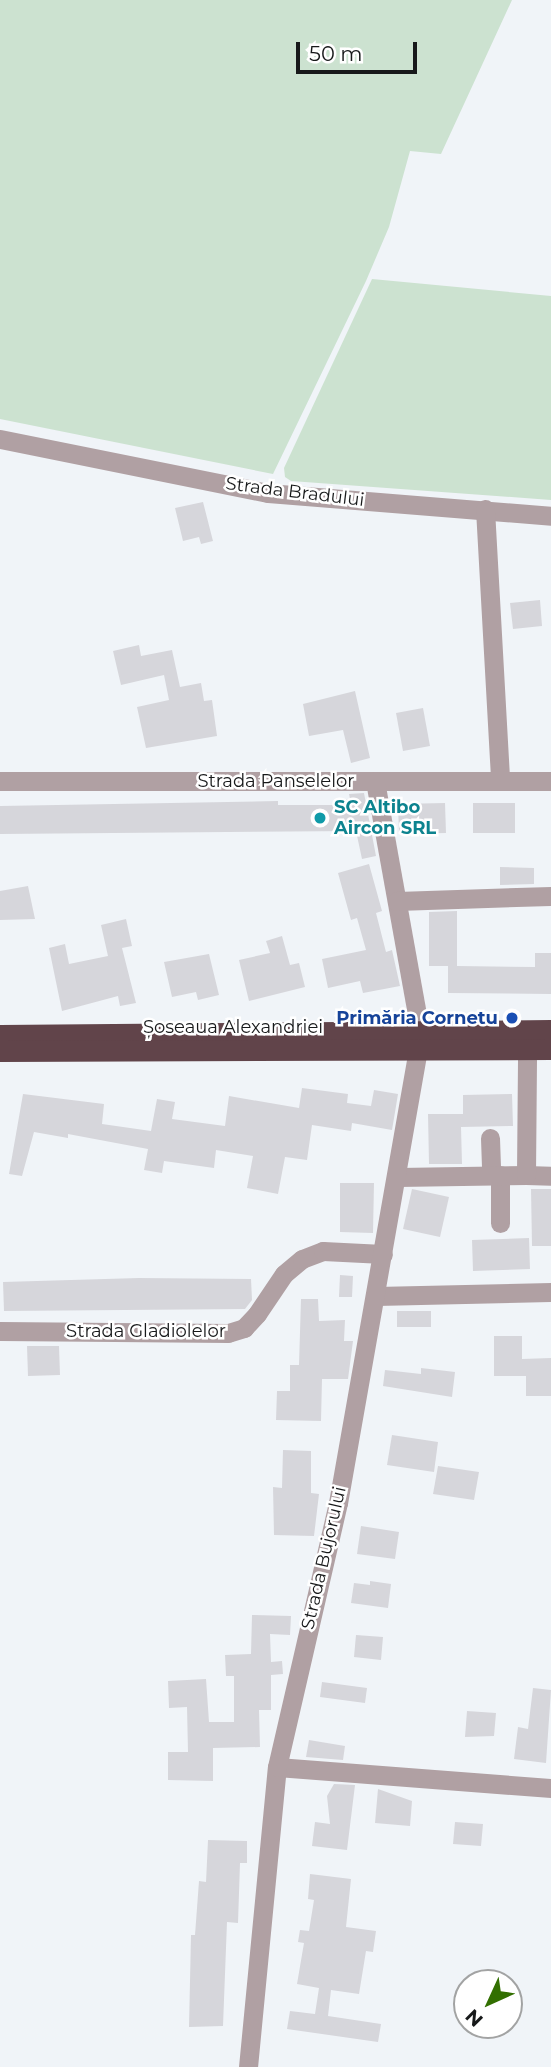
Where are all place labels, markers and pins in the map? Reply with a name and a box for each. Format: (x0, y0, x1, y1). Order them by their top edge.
place label: SC Altibo Aircon SRL (334, 797, 436, 840)
marker: SC Altibo Aircon SRL (312, 810, 328, 826)
place label: Primăria Cornetu (336, 1007, 498, 1029)
marker: Primăria Cornetu (504, 1010, 520, 1026)

